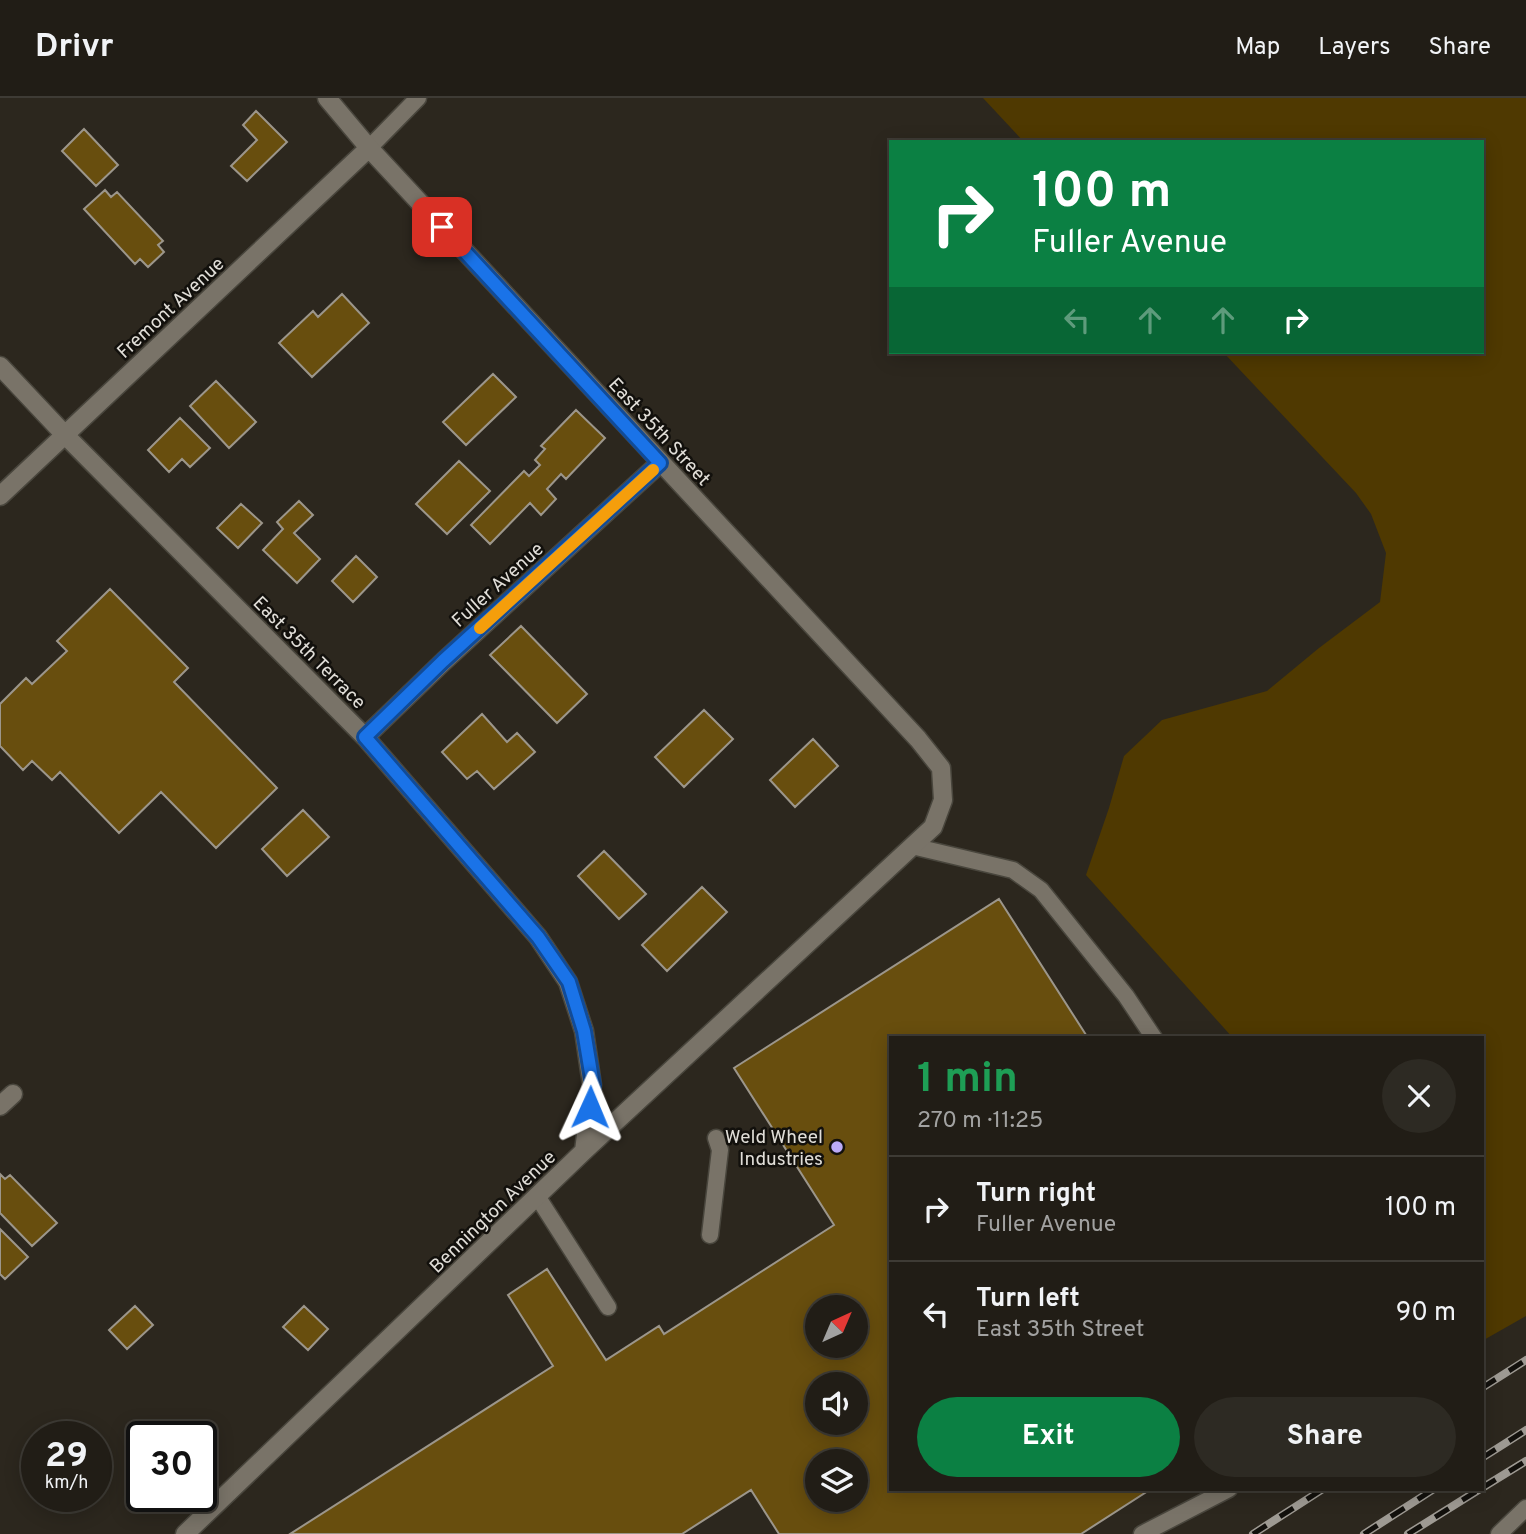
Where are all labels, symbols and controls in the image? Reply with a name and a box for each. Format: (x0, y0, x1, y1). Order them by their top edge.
text: Drivr (35, 27, 114, 69)
text: Map (1235, 33, 1280, 63)
text: Layers (1318, 33, 1390, 63)
text: Share (1428, 33, 1491, 63)
text: 100 m (1032, 163, 1171, 225)
icon: right (917, 168, 1008, 259)
pin (412, 197, 472, 257)
icon: arrive (423, 208, 461, 246)
text: Fuller Avenue (1032, 224, 1227, 264)
street label: Fremont Avenue (113, 253, 230, 364)
icon: left (1058, 301, 1096, 339)
icon: ahead (1131, 301, 1169, 339)
icon: ahead (1204, 301, 1242, 339)
icon: right (1277, 301, 1315, 339)
street label: East 35th Street (602, 373, 715, 491)
street label: Fuller Avenue (447, 538, 549, 633)
street label: East 35th Terrace (247, 592, 370, 715)
text: 1 min (917, 1054, 1018, 1107)
button: close (1382, 1059, 1456, 1133)
position arrow (553, 1070, 627, 1144)
text: 270 m · 11:25 (917, 1107, 1043, 1136)
place label: Weld Wheel Industries (725, 1126, 823, 1172)
marker: Weld Wheel Industries (829, 1139, 845, 1155)
street label: Bennington Avenue (425, 1146, 562, 1279)
text: Turn right (976, 1178, 1096, 1211)
icon: right (917, 1190, 955, 1228)
text: 100 m (1385, 1192, 1456, 1225)
text: Fuller Avenue (976, 1211, 1116, 1240)
text: Turn left (976, 1283, 1080, 1316)
north arrow (805, 1295, 868, 1358)
map controls (805, 1295, 868, 1512)
icon: left (917, 1295, 955, 1333)
text: 90 m (1396, 1297, 1456, 1330)
text: East 35th Street (976, 1316, 1144, 1345)
button: sound (805, 1372, 868, 1435)
button: Exit (917, 1397, 1180, 1477)
button: Share (1194, 1397, 1456, 1477)
speed limit sign: 30 (126, 1421, 217, 1512)
text: 29 (45, 1435, 88, 1479)
button: layers (805, 1449, 868, 1512)
text: km/h (45, 1472, 88, 1495)

